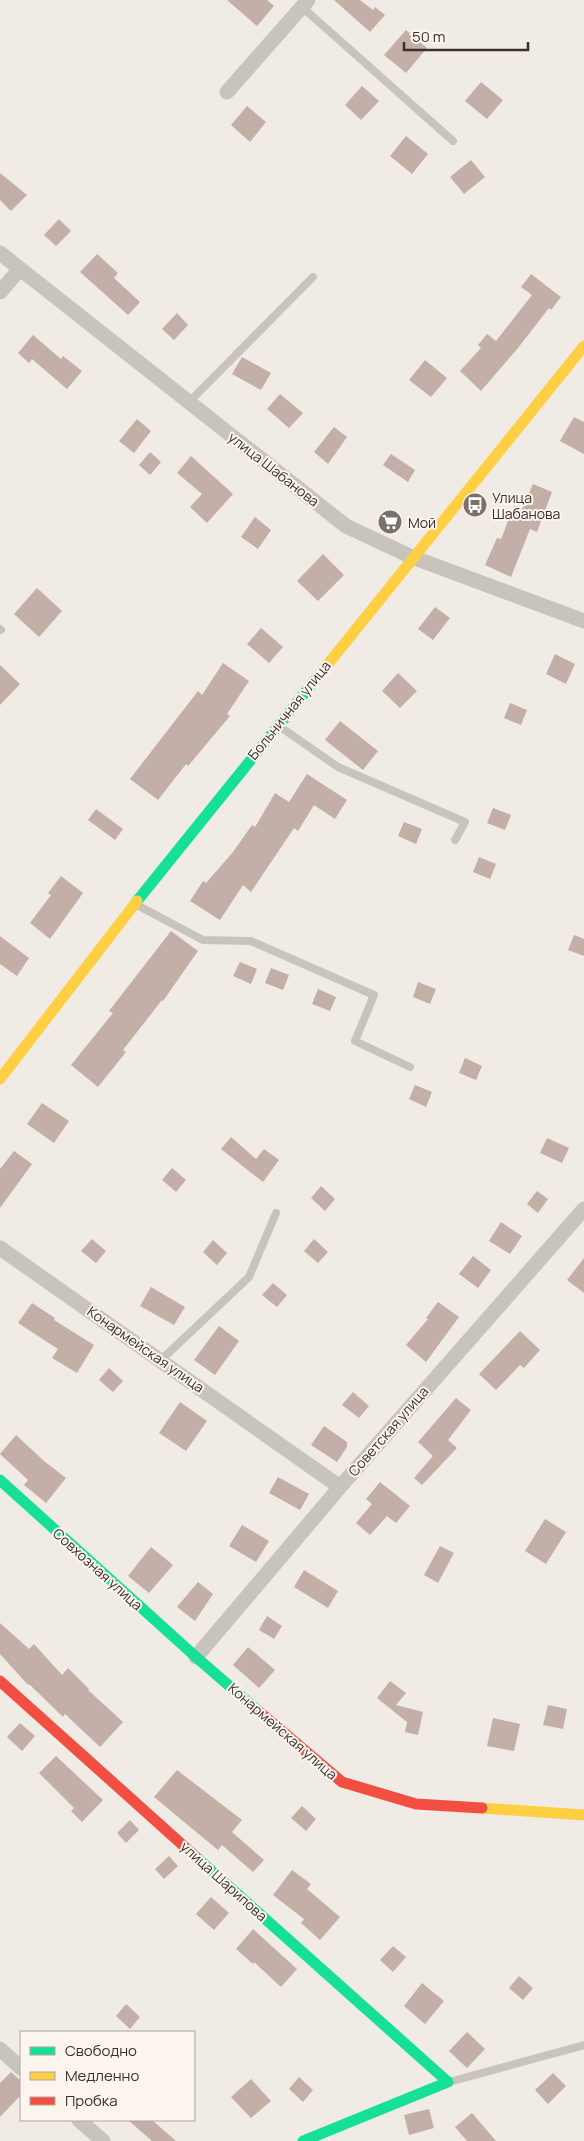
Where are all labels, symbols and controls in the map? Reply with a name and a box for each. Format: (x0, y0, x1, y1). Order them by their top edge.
scale bar (404, 20, 528, 52)
text: 50 m (412, 26, 446, 47)
street label: улица Шабанова (225, 427, 323, 511)
place label: Улица Шабанова (492, 488, 560, 523)
bus stop icon: Улица Шабанова (462, 492, 488, 518)
supermarket icon: Мой (377, 509, 403, 535)
place label: Мой (408, 513, 436, 532)
street label: Больничная улица (243, 657, 335, 763)
street label: Конармейская улица (84, 1301, 208, 1397)
street label: Советская улица (344, 1382, 432, 1480)
street label: Совхозная улица (49, 1524, 147, 1614)
street label: Конармейская улица (224, 1678, 342, 1784)
street label: улица Шарипова (177, 1837, 271, 1925)
legend (20, 2031, 195, 2121)
text: Свободно (65, 2040, 137, 2061)
text: Медленно (65, 2065, 139, 2086)
text: Пробка (65, 2090, 118, 2111)

